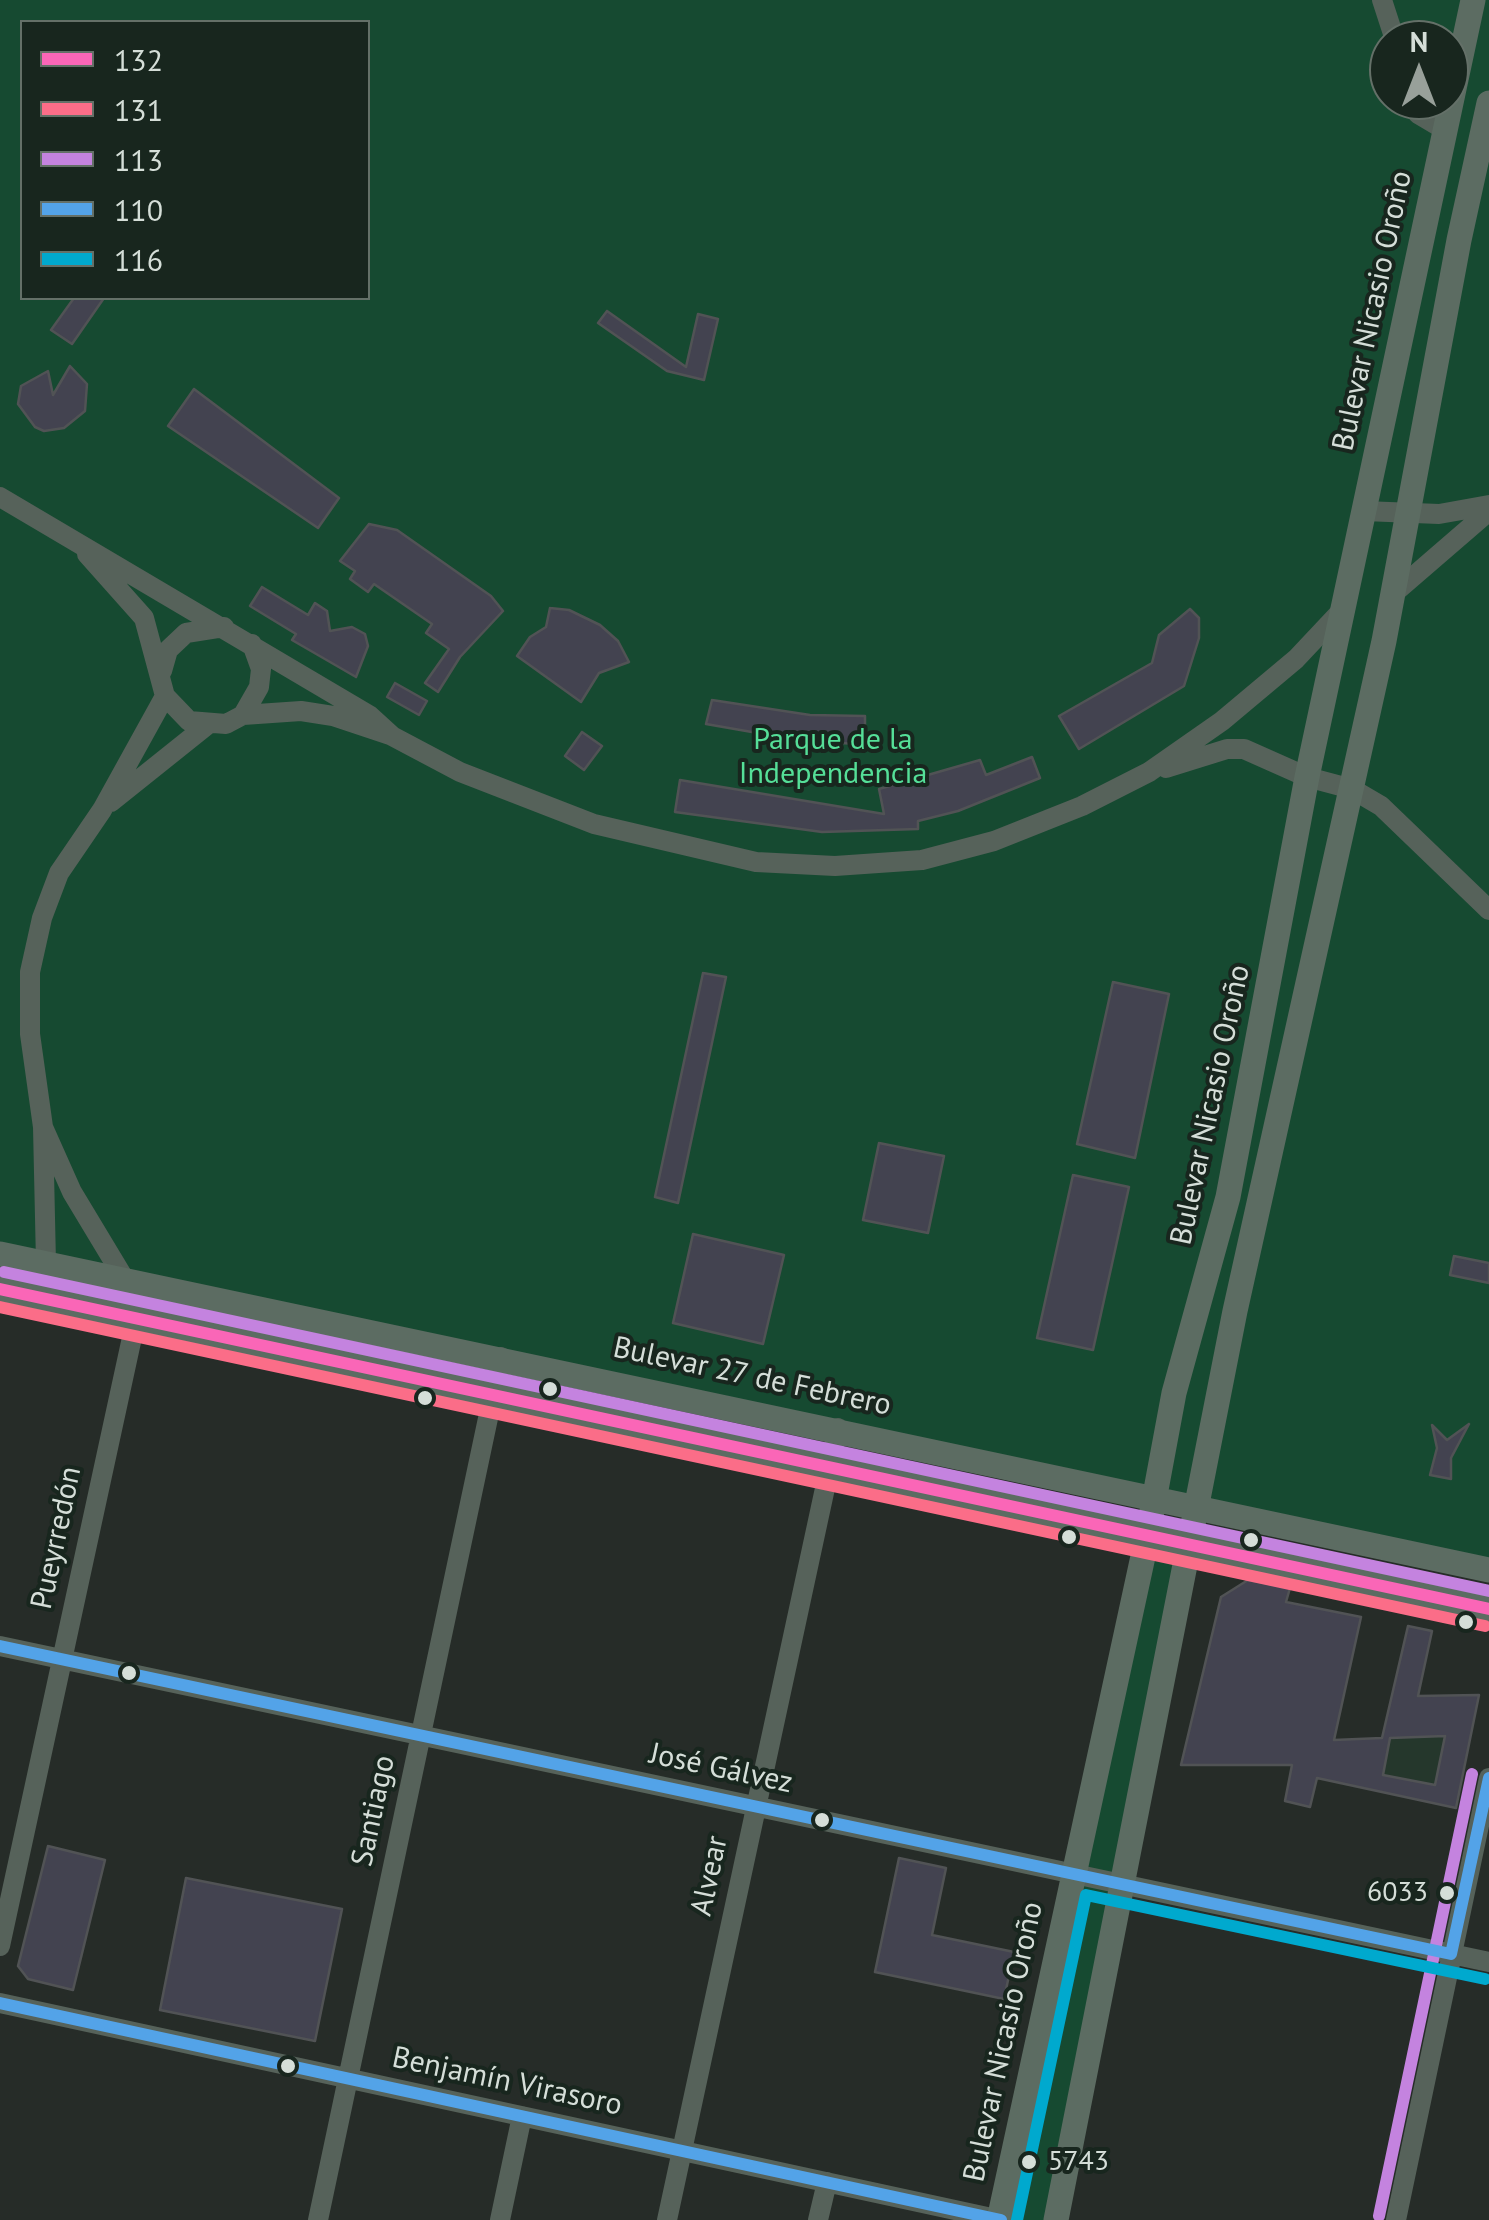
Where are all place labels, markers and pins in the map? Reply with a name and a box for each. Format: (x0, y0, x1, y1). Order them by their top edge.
unlabelled marker (540, 1379, 560, 1399)
unlabelled marker (415, 1388, 435, 1408)
unlabelled marker (1059, 1527, 1079, 1547)
unlabelled marker (1241, 1530, 1261, 1550)
unlabelled marker (1456, 1612, 1476, 1632)
unlabelled marker (119, 1663, 139, 1683)
unlabelled marker (812, 1810, 832, 1830)
place label: 6033 (1367, 1876, 1428, 1910)
marker: 6033 (1437, 1883, 1457, 1903)
unlabelled marker (278, 2056, 298, 2076)
place label: 5743 (1048, 2145, 1109, 2179)
marker: 5743 (1019, 2152, 1039, 2172)

